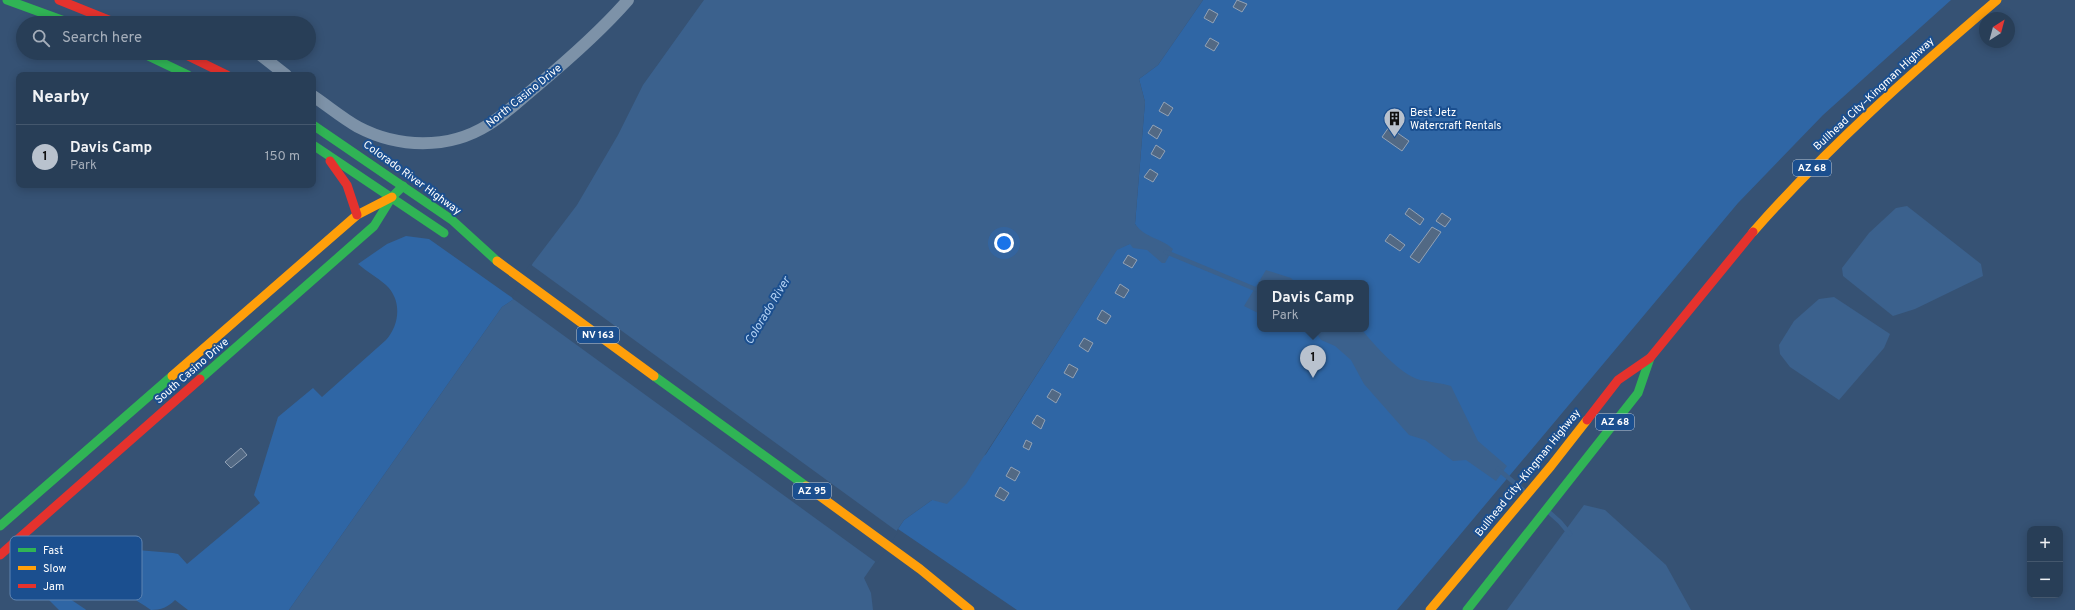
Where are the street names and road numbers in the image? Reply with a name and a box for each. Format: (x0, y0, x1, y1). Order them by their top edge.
street label: Bullhead City–Kingman Highway (1811, 34, 1937, 154)
street label: North Casino Drive (483, 61, 565, 131)
street label: Colorado River Highway (360, 138, 464, 218)
road number: AZ 68 (1793, 160, 1831, 176)
road number: NV 163 (577, 327, 619, 343)
street label: South Casino Drive (152, 335, 232, 407)
street label: Bullhead City–Kingman Highway (1472, 406, 1584, 540)
road number: AZ 68 (1596, 414, 1634, 430)
road number: AZ 95 (793, 483, 831, 499)

